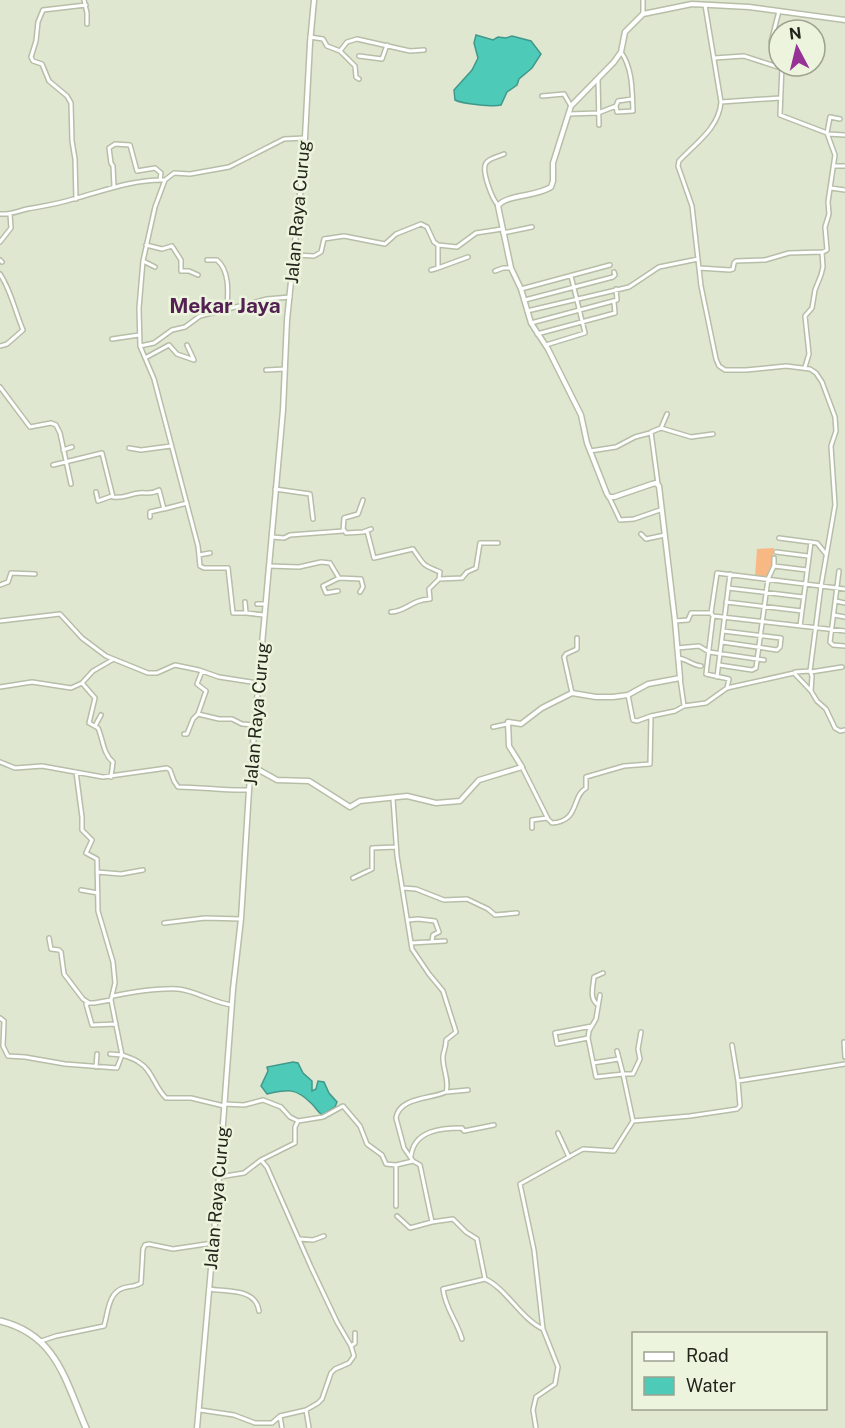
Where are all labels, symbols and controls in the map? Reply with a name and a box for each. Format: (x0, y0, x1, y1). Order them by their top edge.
north arrow (767, 18, 827, 78)
text: N (788, 23, 803, 44)
street label: Jalan Raya Curug (281, 139, 314, 285)
district label: Mekar Jaya (169, 293, 281, 318)
street label: Jalan Raya Curug (240, 641, 273, 787)
street label: Jalan Raya Curug (200, 1125, 233, 1271)
legend (632, 1332, 827, 1410)
text: Road (686, 1345, 729, 1366)
text: Water (686, 1375, 736, 1396)

